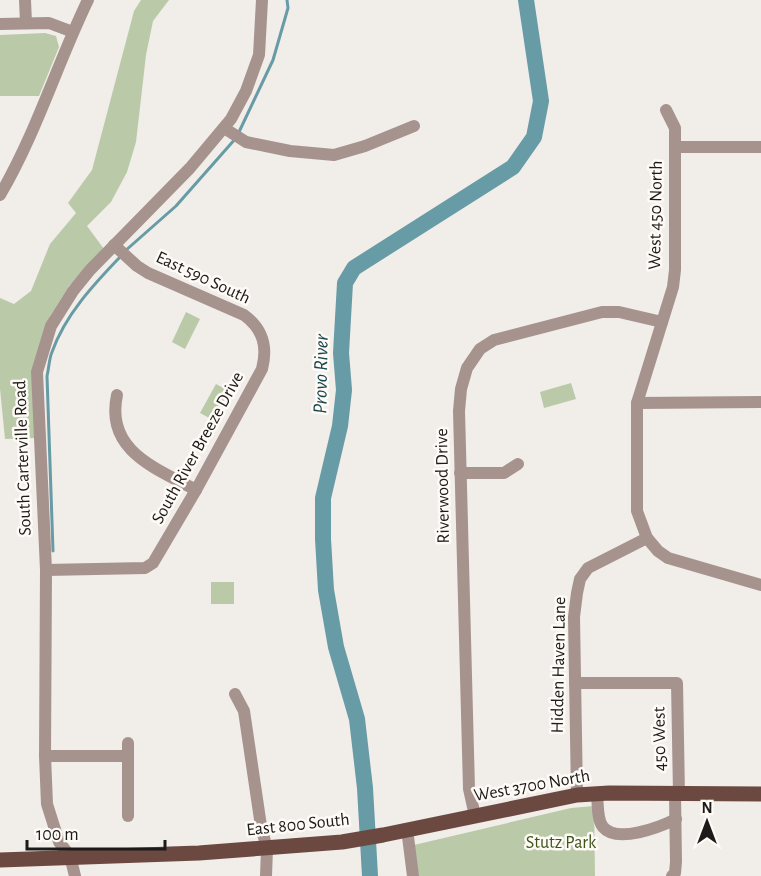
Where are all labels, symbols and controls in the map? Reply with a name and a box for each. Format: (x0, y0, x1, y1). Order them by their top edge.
street label: West 450 North (646, 160, 666, 270)
street label: East 590 South (153, 248, 253, 308)
water label: Provo River (310, 333, 332, 414)
street label: South River Breeze Drive (149, 369, 247, 527)
street label: South Carterville Road (11, 380, 35, 536)
street label: Riverwood Drive (433, 428, 453, 544)
street label: Hidden Haven Lane (549, 596, 569, 734)
street label: 450 West (650, 706, 670, 771)
street label: West 3700 North (473, 767, 591, 805)
north arrow (677, 792, 737, 852)
text: N (701, 800, 713, 816)
street label: East 800 South (245, 811, 351, 839)
scale bar (27, 813, 165, 851)
text: 100 m (36, 826, 79, 844)
park label: Stutz Park (526, 834, 597, 852)

